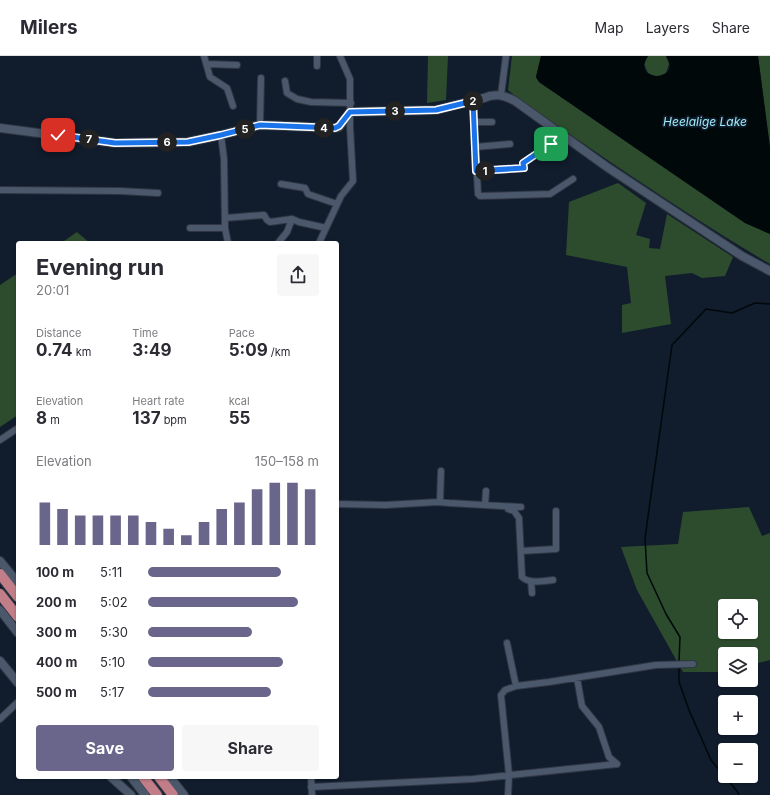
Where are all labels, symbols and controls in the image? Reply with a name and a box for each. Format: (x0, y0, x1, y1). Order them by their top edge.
text: Milers (20, 16, 78, 39)
text: Map (595, 19, 624, 36)
text: Layers (646, 19, 690, 36)
text: Share (712, 19, 750, 36)
pin: 2 (463, 91, 483, 111)
text: 2 (470, 94, 476, 108)
pin: 3 (385, 101, 405, 121)
text: 3 (391, 104, 399, 118)
water label: Heelalige Lake (663, 114, 747, 129)
pin (41, 118, 75, 152)
pin: 4 (314, 118, 334, 138)
pin: 5 (235, 119, 255, 139)
text: 4 (320, 121, 328, 135)
text: 5 (241, 122, 249, 136)
icon: check (47, 124, 69, 146)
pin (534, 127, 568, 161)
pin: 7 (79, 129, 99, 149)
text: 7 (86, 132, 92, 146)
pin: 6 (157, 132, 177, 152)
icon: arrive (540, 133, 562, 155)
text: 6 (163, 135, 171, 149)
pin: 1 (475, 161, 495, 181)
text: 1 (483, 164, 487, 178)
text: Evening run (36, 254, 164, 280)
button: share (277, 254, 319, 296)
text: 20:01 (36, 282, 69, 298)
text: Distance (36, 326, 81, 340)
text: Time (132, 326, 158, 340)
text: Pace (229, 326, 255, 340)
text: 0.74 (36, 340, 73, 360)
text: 3:49 (132, 340, 172, 360)
text: 5:09 (229, 340, 268, 360)
text: km (73, 345, 91, 359)
text: /km (268, 345, 290, 359)
text: Elevation (36, 394, 83, 408)
text: Heart rate (132, 394, 184, 408)
text: kcal (229, 394, 250, 408)
text: 8 (36, 408, 47, 428)
text: 137 (132, 408, 161, 428)
text: 55 (229, 408, 250, 428)
text: m (47, 413, 60, 427)
text: bpm (161, 413, 187, 427)
text: Elevation (36, 453, 92, 469)
text: 150–158 m (255, 453, 319, 469)
text: 100 m (36, 564, 74, 580)
text: 5:11 (100, 564, 122, 580)
text: 200 m (36, 594, 77, 610)
text: 5:02 (100, 594, 128, 610)
map controls (718, 599, 758, 783)
button: locate (718, 599, 758, 639)
text: 300 m (36, 624, 77, 640)
text: 5:30 (100, 624, 128, 640)
button: layers (718, 647, 758, 687)
text: 400 m (36, 654, 77, 670)
text: 5:10 (100, 654, 125, 670)
text: 500 m (36, 684, 77, 700)
text: 5:17 (100, 684, 124, 700)
button: + (718, 695, 758, 735)
button: Save (36, 725, 174, 771)
button: Share (182, 725, 319, 771)
button: − (718, 743, 758, 783)

